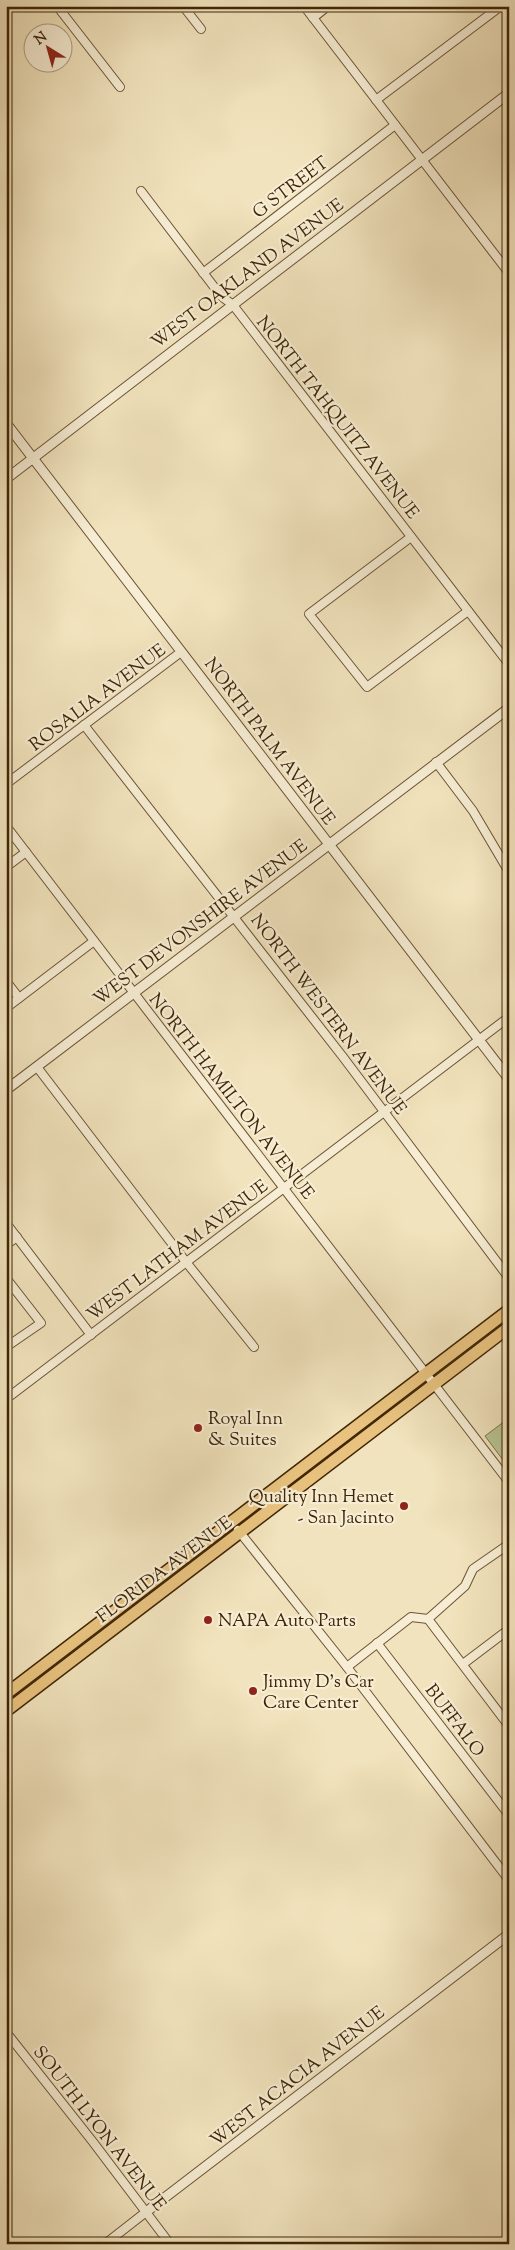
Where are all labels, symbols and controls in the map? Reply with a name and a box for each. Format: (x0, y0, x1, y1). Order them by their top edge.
north arrow (22, 22, 72, 72)
text: N (31, 28, 52, 51)
street label: G STREET (248, 151, 335, 226)
street label: WEST OAKLAND AVENUE (146, 193, 350, 356)
street label: NORTH TAHQUITZ AVENUE (249, 311, 424, 525)
street label: ROSALIA AVENUE (24, 638, 172, 759)
street label: NORTH PALM AVENUE (197, 653, 340, 831)
street label: WEST DEVONSHIRE AVENUE (89, 834, 314, 1013)
street label: NORTH WESTERN AVENUE (243, 909, 412, 1121)
street label: NORTH HAMILTON AVENUE (141, 988, 319, 1206)
street label: WEST LATHAM AVENUE (82, 1175, 274, 1329)
place label: Royal Inn & Suites (208, 1407, 283, 1454)
marker: Royal Inn & Suites (192, 1422, 204, 1434)
place label: Quality Inn Hemet - San Jacinto (248, 1485, 394, 1532)
marker: Quality Inn Hemet - San Jacinto (398, 1500, 410, 1512)
street label: FLORIDA AVENUE (92, 1511, 239, 1630)
place label: NAPA Auto Parts (218, 1609, 356, 1635)
marker: NAPA Auto Parts (202, 1614, 214, 1626)
place label: Jimmy D's Car Care Center (262, 1670, 374, 1717)
street label: BUFFALO (417, 1679, 490, 1763)
marker: Jimmy D's Car Care Center (247, 1685, 259, 1697)
street label: WEST ACACIA AVENUE (205, 2001, 391, 2154)
street label: SOUTH LYON AVENUE (26, 2041, 171, 2217)

